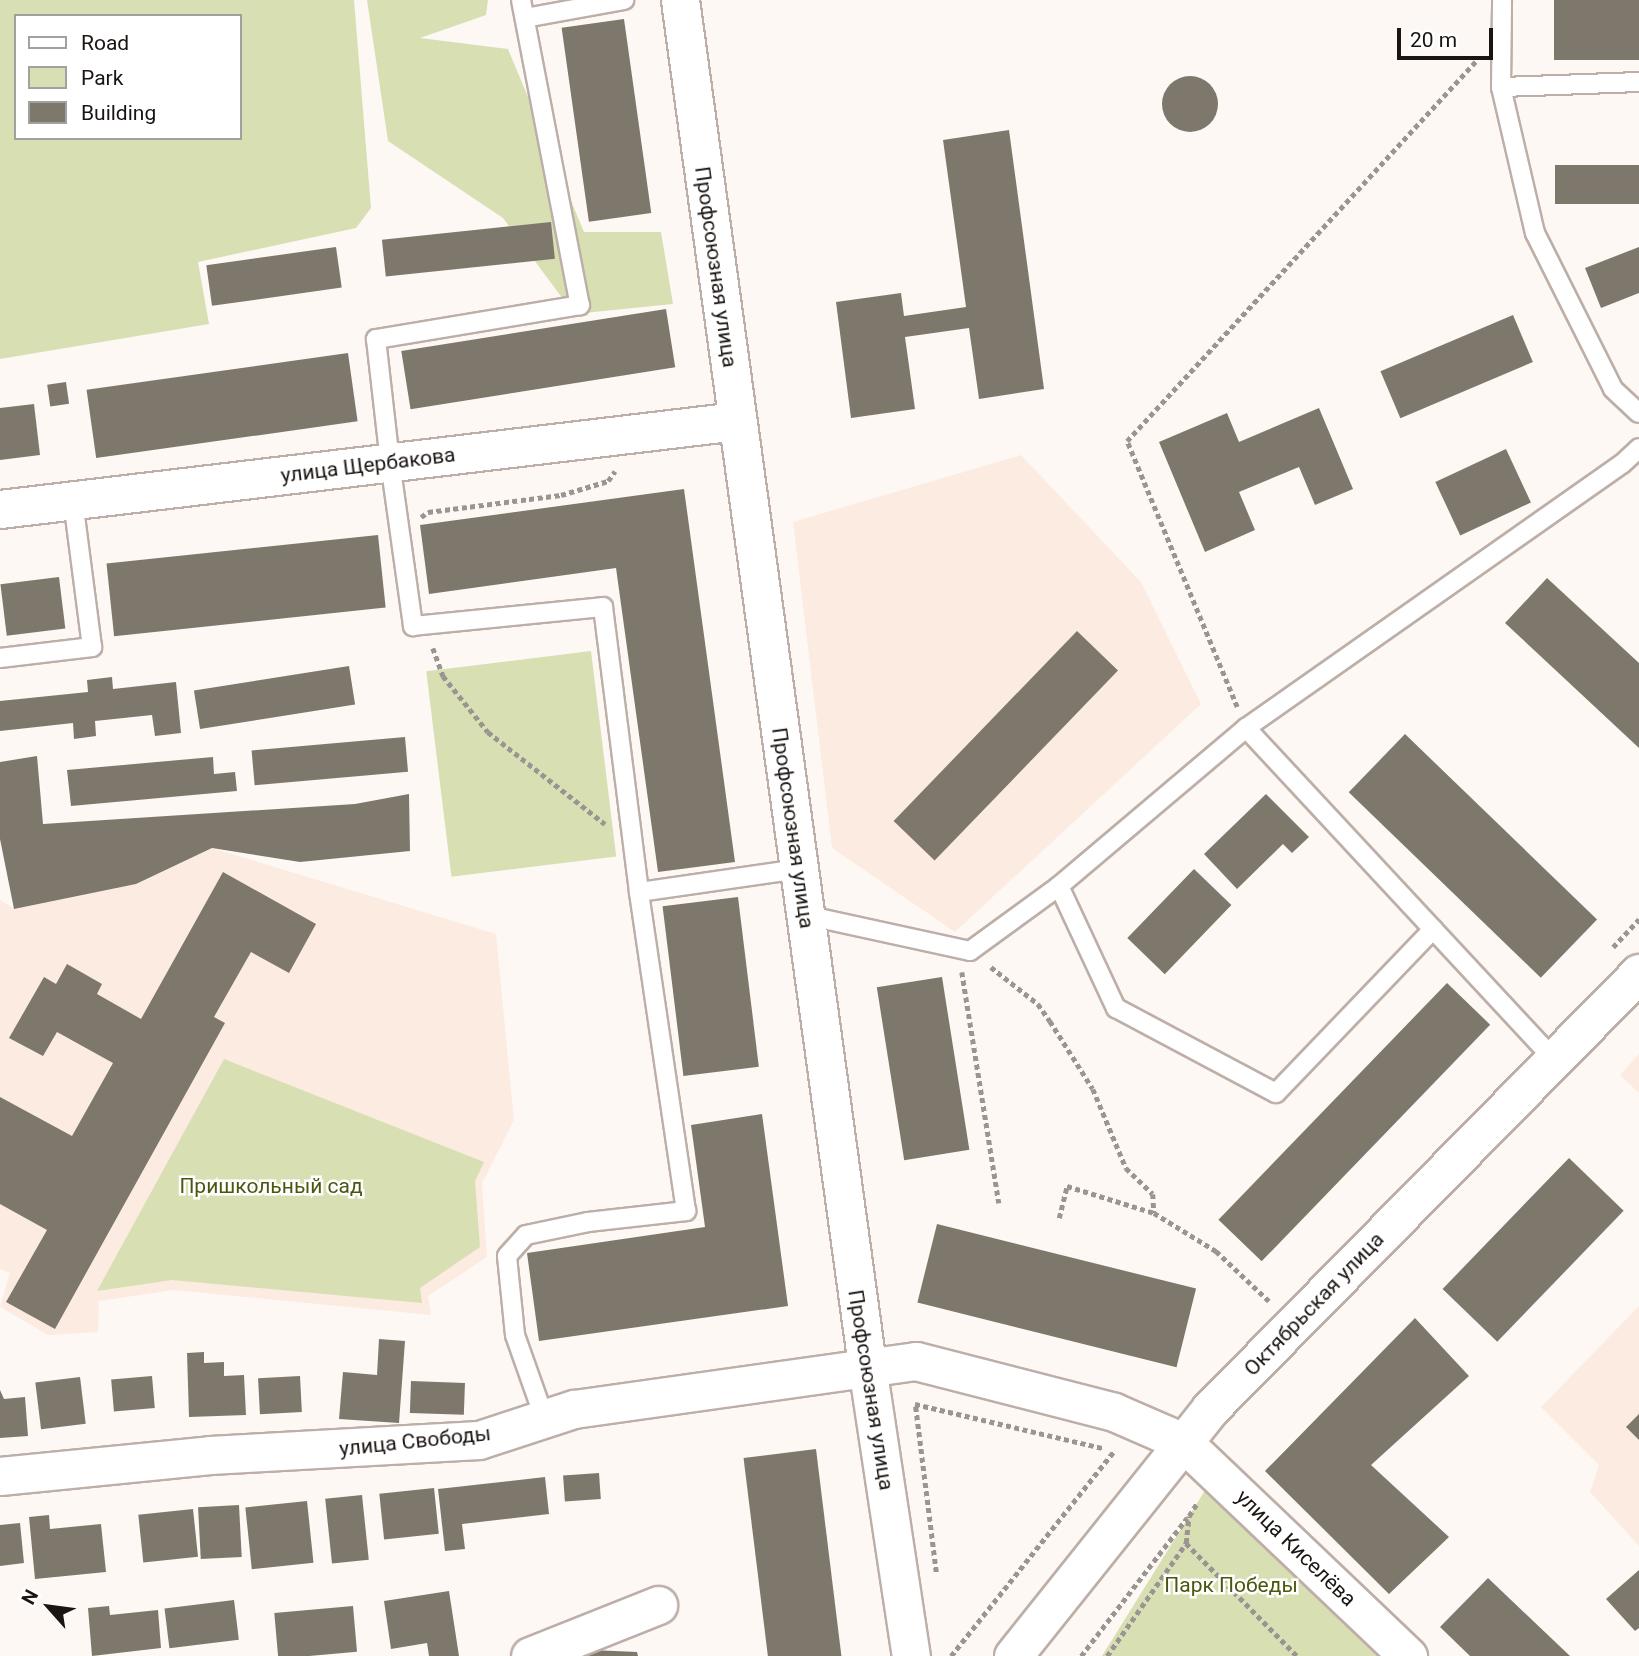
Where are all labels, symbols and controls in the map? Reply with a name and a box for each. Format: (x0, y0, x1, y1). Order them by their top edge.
legend (14, 14, 242, 140)
scale bar (1401, 14, 1497, 58)
text: 20 m (1410, 28, 1457, 52)
text: Road (81, 31, 129, 55)
text: Park (81, 66, 123, 90)
text: Building (81, 101, 156, 125)
street label: Профсоюзная улица (689, 165, 743, 369)
street label: улица Щербакова (279, 442, 457, 488)
street label: Профсоюзная улица (766, 726, 820, 930)
park label: Пришкольный сад (179, 1173, 363, 1199)
street label: Октябрьская улица (1239, 1227, 1389, 1381)
street label: Профсоюзная улица (843, 1288, 899, 1492)
street label: улица Свободы (338, 1421, 492, 1461)
street label: улица Киселёва (1231, 1484, 1361, 1612)
north arrow (14, 1572, 84, 1642)
park label: Парк Победы (1164, 1572, 1298, 1598)
text: N (17, 1586, 43, 1608)

